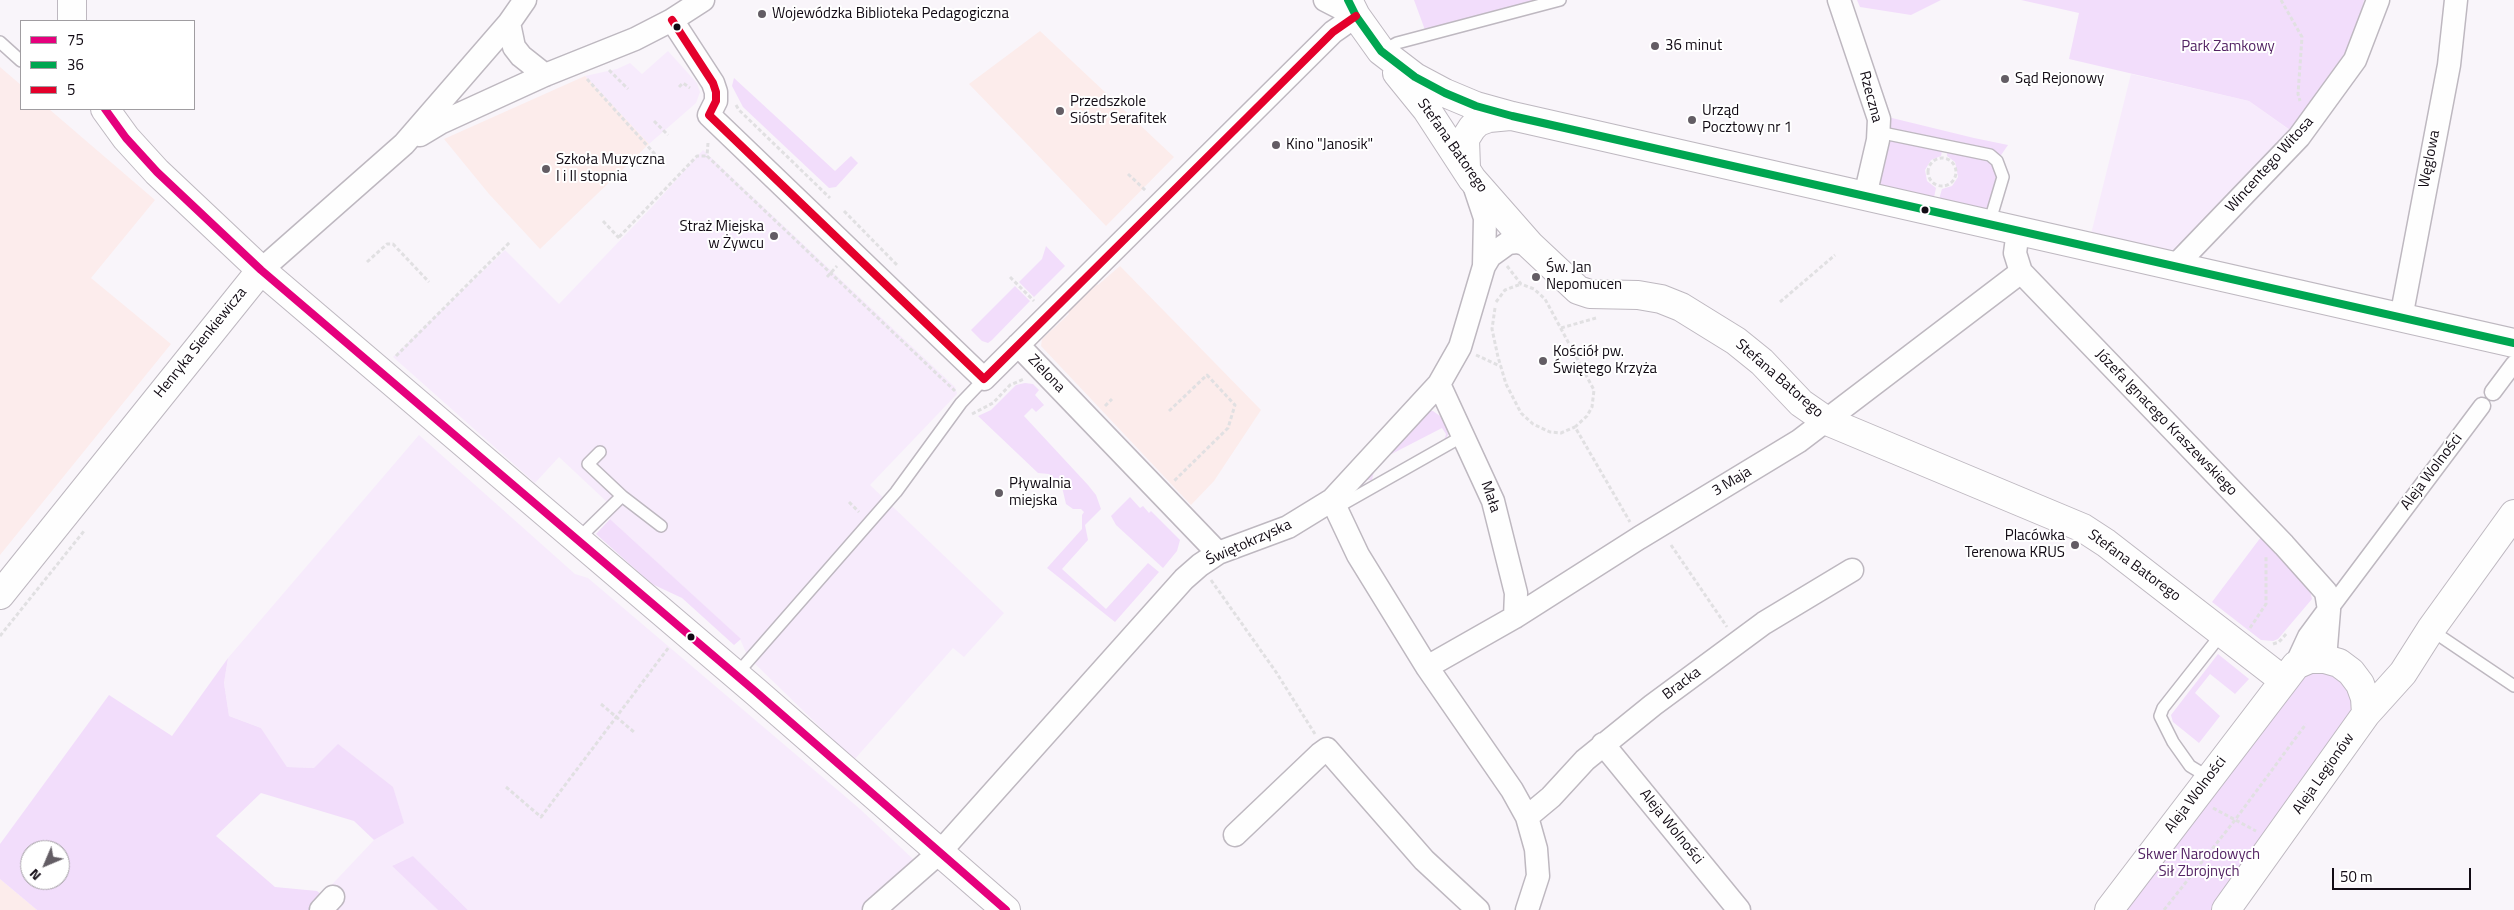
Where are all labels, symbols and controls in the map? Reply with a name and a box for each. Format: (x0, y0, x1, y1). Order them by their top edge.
place label: Wojewódzka Biblioteka Pedagogiczna (772, 5, 1009, 23)
marker: Wojewódzka Biblioteka Pedagogiczna (756, 8, 768, 20)
legend (20, 20, 195, 110)
unlabelled marker (672, 22, 682, 32)
text: 75 (67, 28, 84, 51)
place label: 36 minut (1665, 37, 1722, 55)
park label: Park Zamkowy (2181, 38, 2275, 56)
marker: 36 minut (1649, 40, 1661, 52)
text: 36 (67, 53, 84, 76)
street label: Rzeczna (1855, 69, 1885, 125)
place label: Sąd Rejonowy (2015, 70, 2104, 88)
marker: Sąd Rejonowy (1999, 73, 2011, 85)
text: 5 (67, 78, 75, 101)
place label: Przedszkole Sióstr Serafitek (1070, 93, 1167, 128)
street label: Stefana Batorego (1413, 96, 1491, 196)
place label: Urząd Pocztowy nr 1 (1702, 102, 1792, 137)
marker: Przedszkole Sióstr Serafitek (1054, 105, 1066, 117)
street label: Wincentego Witosa (2222, 113, 2318, 217)
marker: Urząd Pocztowy nr 1 (1686, 114, 1698, 126)
street label: Węglowa (2416, 129, 2444, 189)
place label: Kino "Janosik" (1286, 136, 1373, 154)
marker: Kino "Janosik" (1270, 139, 1282, 151)
place label: Szkoła Muzyczna I i II stopnia (556, 151, 665, 186)
marker: Szkoła Muzyczna I i II stopnia (540, 163, 552, 175)
unlabelled marker (1920, 205, 1930, 215)
place label: Straż Miejska w Żywcu (680, 218, 764, 253)
marker: Straż Miejska w Żywcu (768, 230, 780, 242)
place label: Św. Jan Nepomucen (1546, 259, 1622, 294)
marker: Św. Jan Nepomucen (1530, 271, 1542, 283)
street label: Henryka Sienkiewicza (151, 284, 251, 402)
street label: Stefana Batorego (1731, 336, 1827, 422)
place label: Kościół pw. Świętego Krzyża (1553, 343, 1657, 378)
street label: Józefa Ignacego Kraszewskiego (2091, 346, 2241, 500)
street label: Zielona (1024, 351, 1068, 397)
marker: Kościół pw. Świętego Krzyża (1537, 355, 1549, 367)
street label: Aleja Wolności (2397, 430, 2467, 514)
street label: 3 Maja (1709, 463, 1755, 501)
place label: Pływalnia miejska (1009, 475, 1071, 510)
street label: Mała (1476, 479, 1504, 515)
marker: Pływalnia miejska (993, 487, 1005, 499)
street label: Świętokrzyska (1204, 516, 1294, 570)
street label: Stefana Batorego (2084, 526, 2184, 606)
place label: Placówka Terenowa KRUS (1965, 527, 2065, 562)
marker: Placówka Terenowa KRUS (2069, 539, 2081, 551)
unlabelled marker (686, 632, 696, 642)
street label: Bracka (1659, 664, 1705, 704)
street label: Aleja Legionów (2289, 730, 2359, 818)
street label: Aleja Wolności (2161, 753, 2231, 837)
street label: Aleja Wolności (1635, 786, 1707, 868)
north arrow (20, 840, 70, 890)
park label: Skwer Narodowych Sił Zbrojnych (2138, 846, 2260, 881)
scale bar (2334, 858, 2473, 890)
text: N (24, 864, 46, 886)
text: 50 m (2340, 865, 2373, 888)

